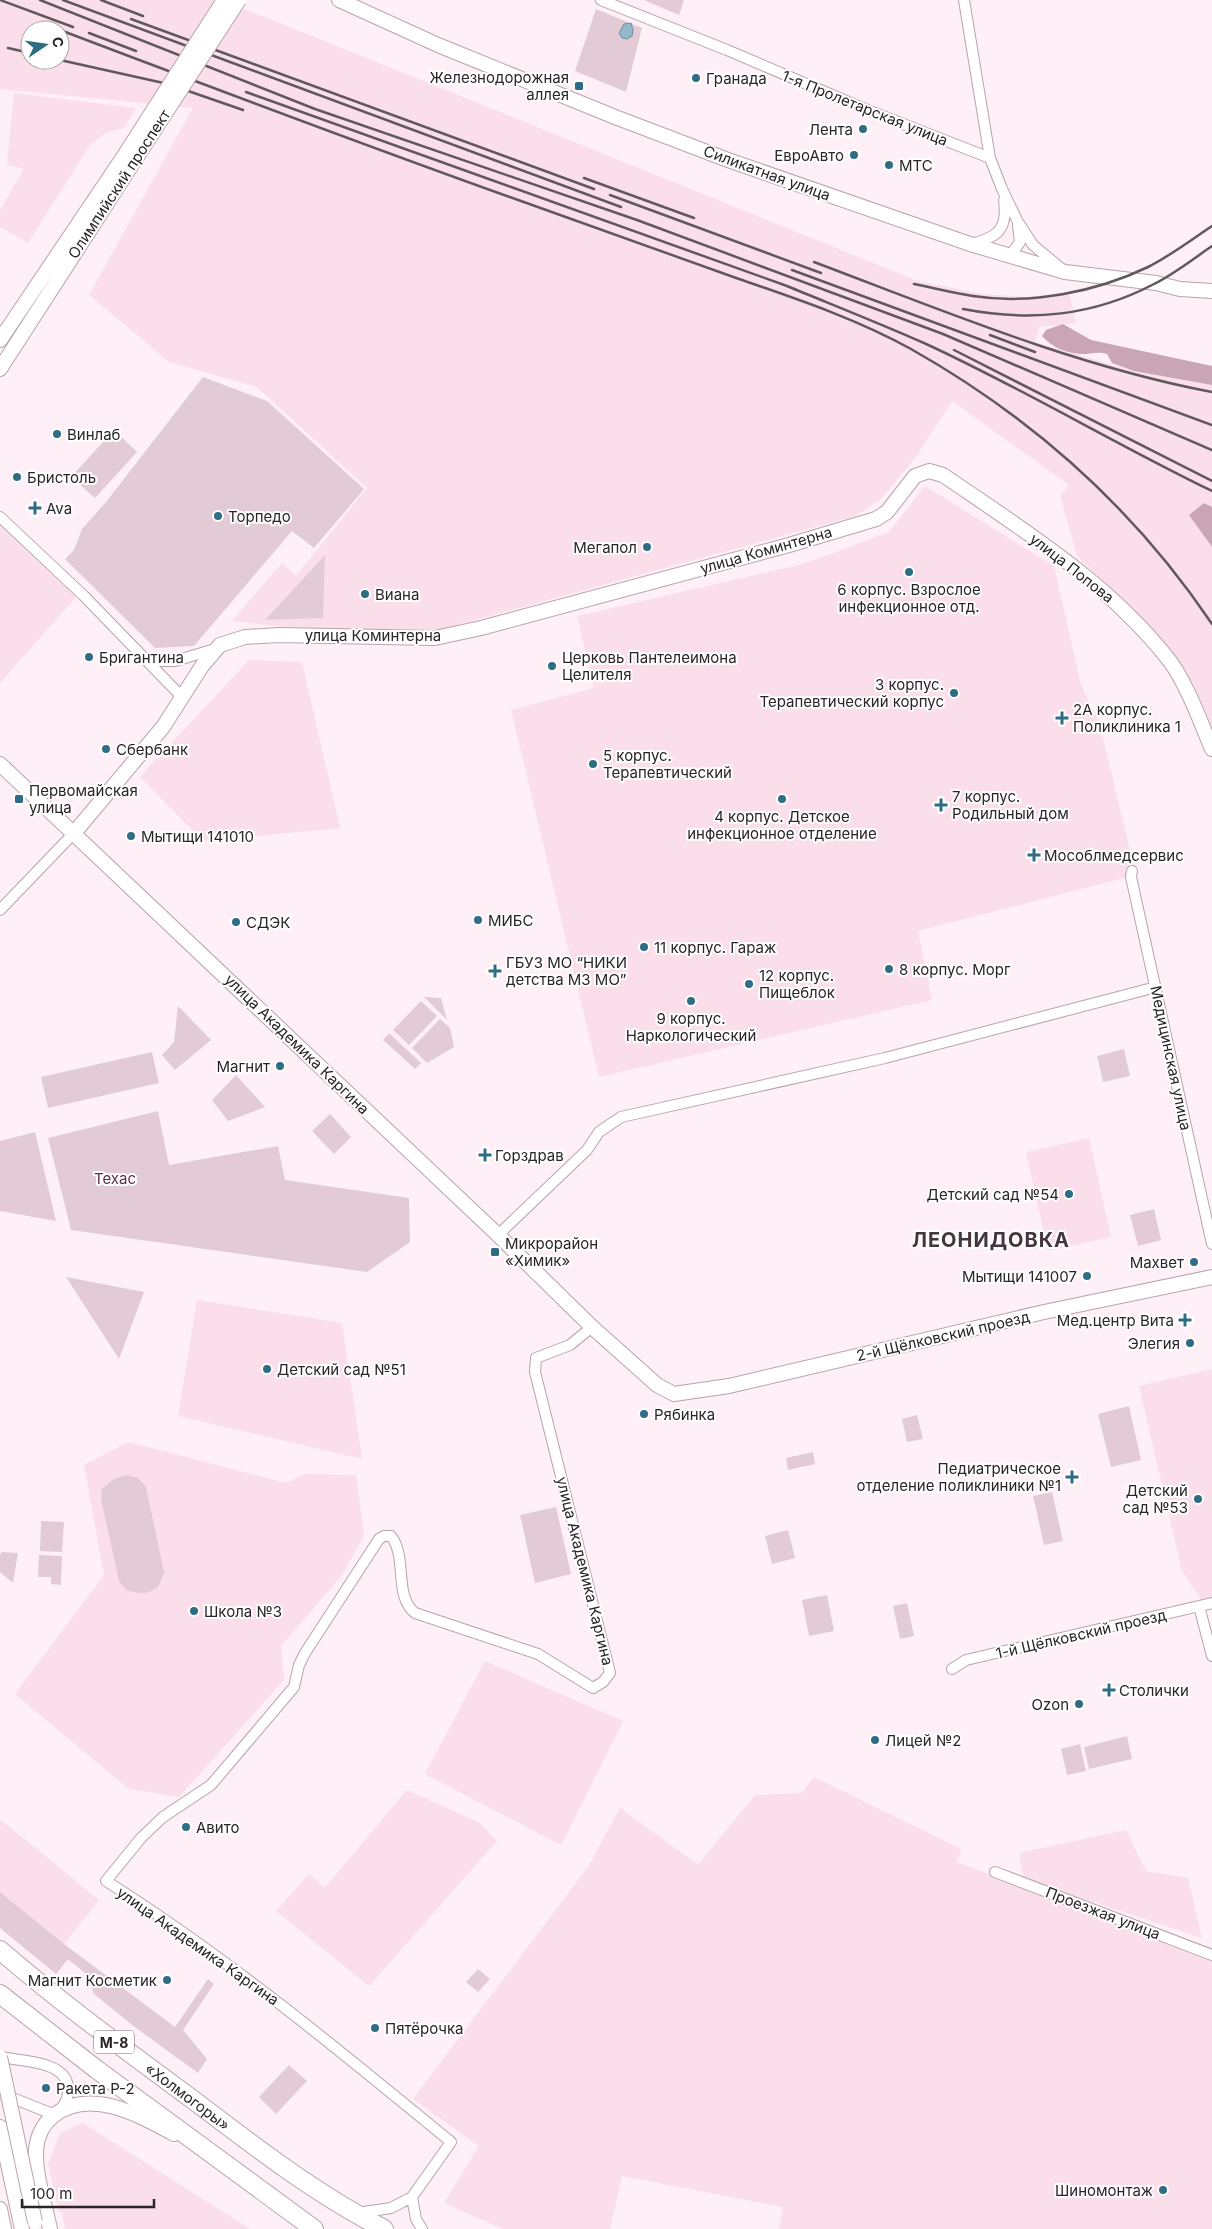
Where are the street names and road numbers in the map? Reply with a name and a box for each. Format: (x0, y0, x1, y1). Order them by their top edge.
street label: 1-я Пролетарская улица (779, 66, 951, 150)
street label: Олимпийский проспект (64, 106, 174, 262)
street label: Силикатная улица (701, 141, 833, 205)
street label: улица Коминтерна (698, 522, 834, 578)
street label: улица Попова (1026, 529, 1118, 607)
street label: улица Коминтерна (305, 626, 441, 645)
street label: улица Академика Каргина (221, 970, 373, 1118)
street label: Медицинская улица (1146, 984, 1196, 1132)
street label: 2-й Щёлковский проезд (854, 1307, 1032, 1365)
street label: улица Академика Каргина (552, 1475, 618, 1667)
street label: 1-й Щёлковский проезд (994, 1605, 1168, 1663)
street label: Проезжая улица (1043, 1882, 1163, 1944)
street label: улица Академика Каргина (113, 1883, 283, 2009)
road number: М-8 (94, 2030, 134, 2054)
street label: «Холмогоры» (142, 2058, 234, 2134)

